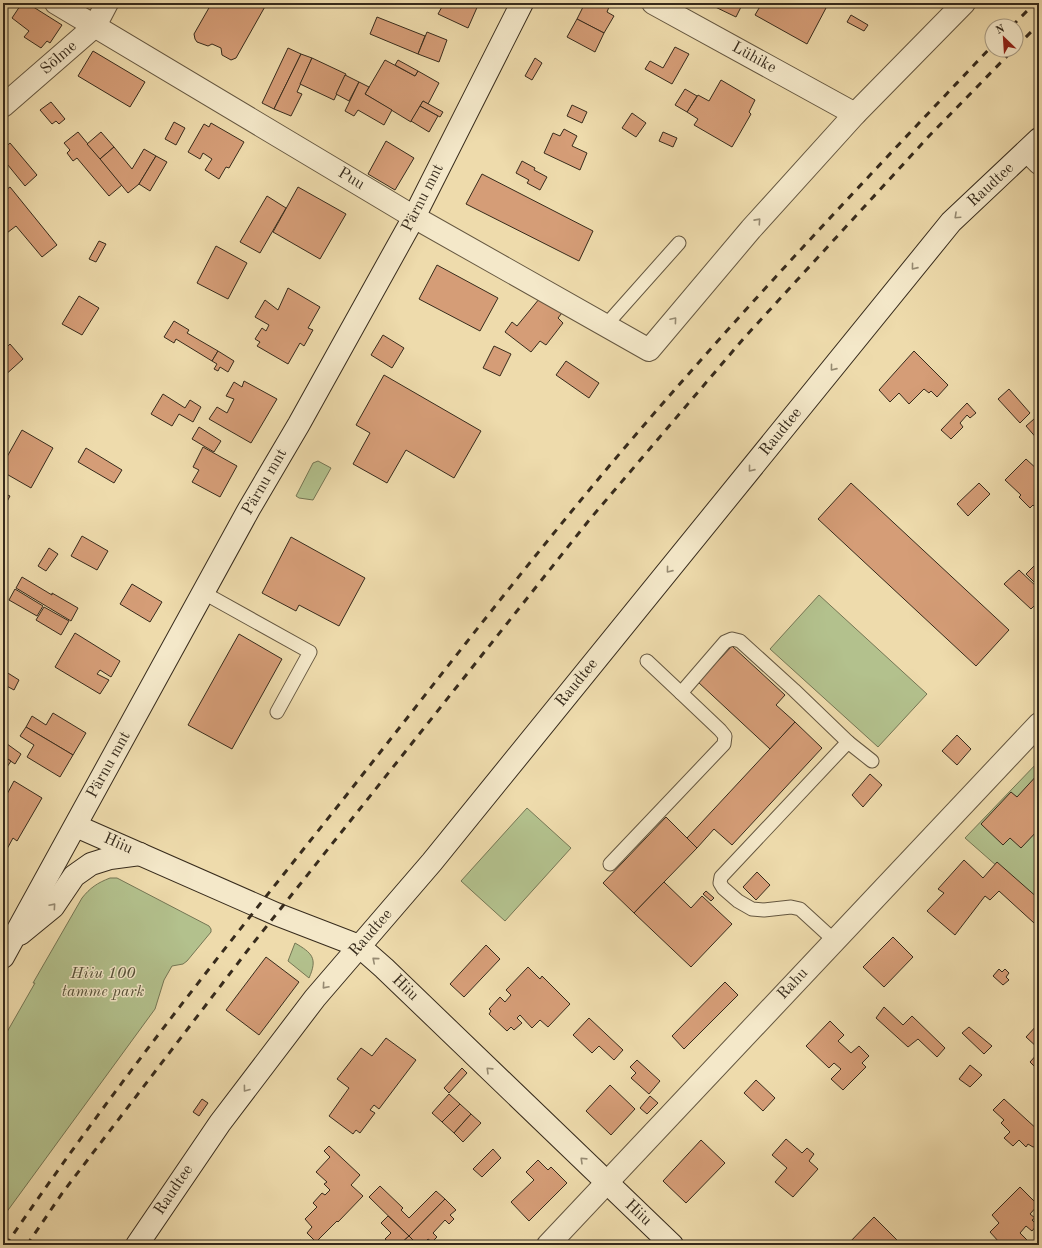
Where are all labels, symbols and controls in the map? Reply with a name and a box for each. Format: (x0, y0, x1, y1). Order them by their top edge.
north arrow (984, 18, 1024, 58)
text: N (994, 23, 1007, 37)
street label: Sõlme (38, 38, 80, 78)
street label: Lühike (729, 39, 779, 77)
street label: Raudtee (965, 160, 1017, 210)
street label: Pärnu mnt (399, 161, 447, 234)
street label: Puu (335, 165, 367, 193)
one-way arrow (955, 211, 962, 218)
one-way arrow (754, 218, 761, 226)
one-way arrow (912, 262, 919, 270)
one-way arrow (670, 318, 677, 325)
one-way arrow (830, 363, 837, 371)
street label: Raudtee (757, 405, 805, 459)
street label: Pärnu mnt (240, 446, 291, 518)
one-way arrow (748, 464, 755, 472)
one-way arrow (666, 565, 673, 573)
street label: Raudtee (553, 656, 601, 710)
street label: Pärnu mnt (84, 729, 134, 801)
street label: Hiiu (101, 831, 135, 858)
one-way arrow (49, 903, 56, 910)
street label: Raudtee (346, 906, 396, 960)
one-way arrow (373, 958, 380, 965)
street label: Rahu (775, 965, 812, 1003)
park label: Hiiu 100 tamme park (62, 966, 144, 1000)
street label: Hiiu (389, 972, 422, 1004)
one-way arrow (322, 982, 329, 989)
one-way arrow (486, 1067, 494, 1075)
one-way arrow (243, 1085, 250, 1092)
one-way arrow (580, 1157, 588, 1165)
street label: Raudtee (152, 1162, 196, 1218)
street label: Hiiu (622, 1197, 655, 1229)

